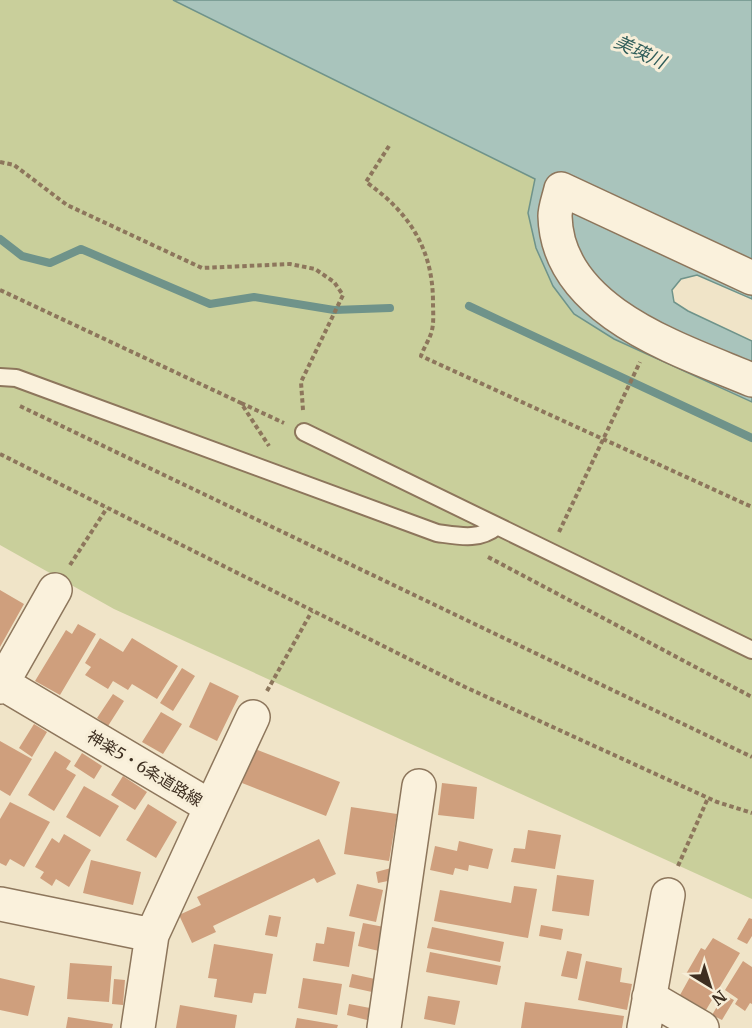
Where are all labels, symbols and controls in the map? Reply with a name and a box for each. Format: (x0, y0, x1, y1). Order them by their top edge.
water label: 美瑛川 (611, 30, 671, 74)
street label: 神楽5・6条道路線 (84, 726, 206, 810)
north arrow (680, 956, 740, 1016)
text: N (708, 986, 730, 1010)

